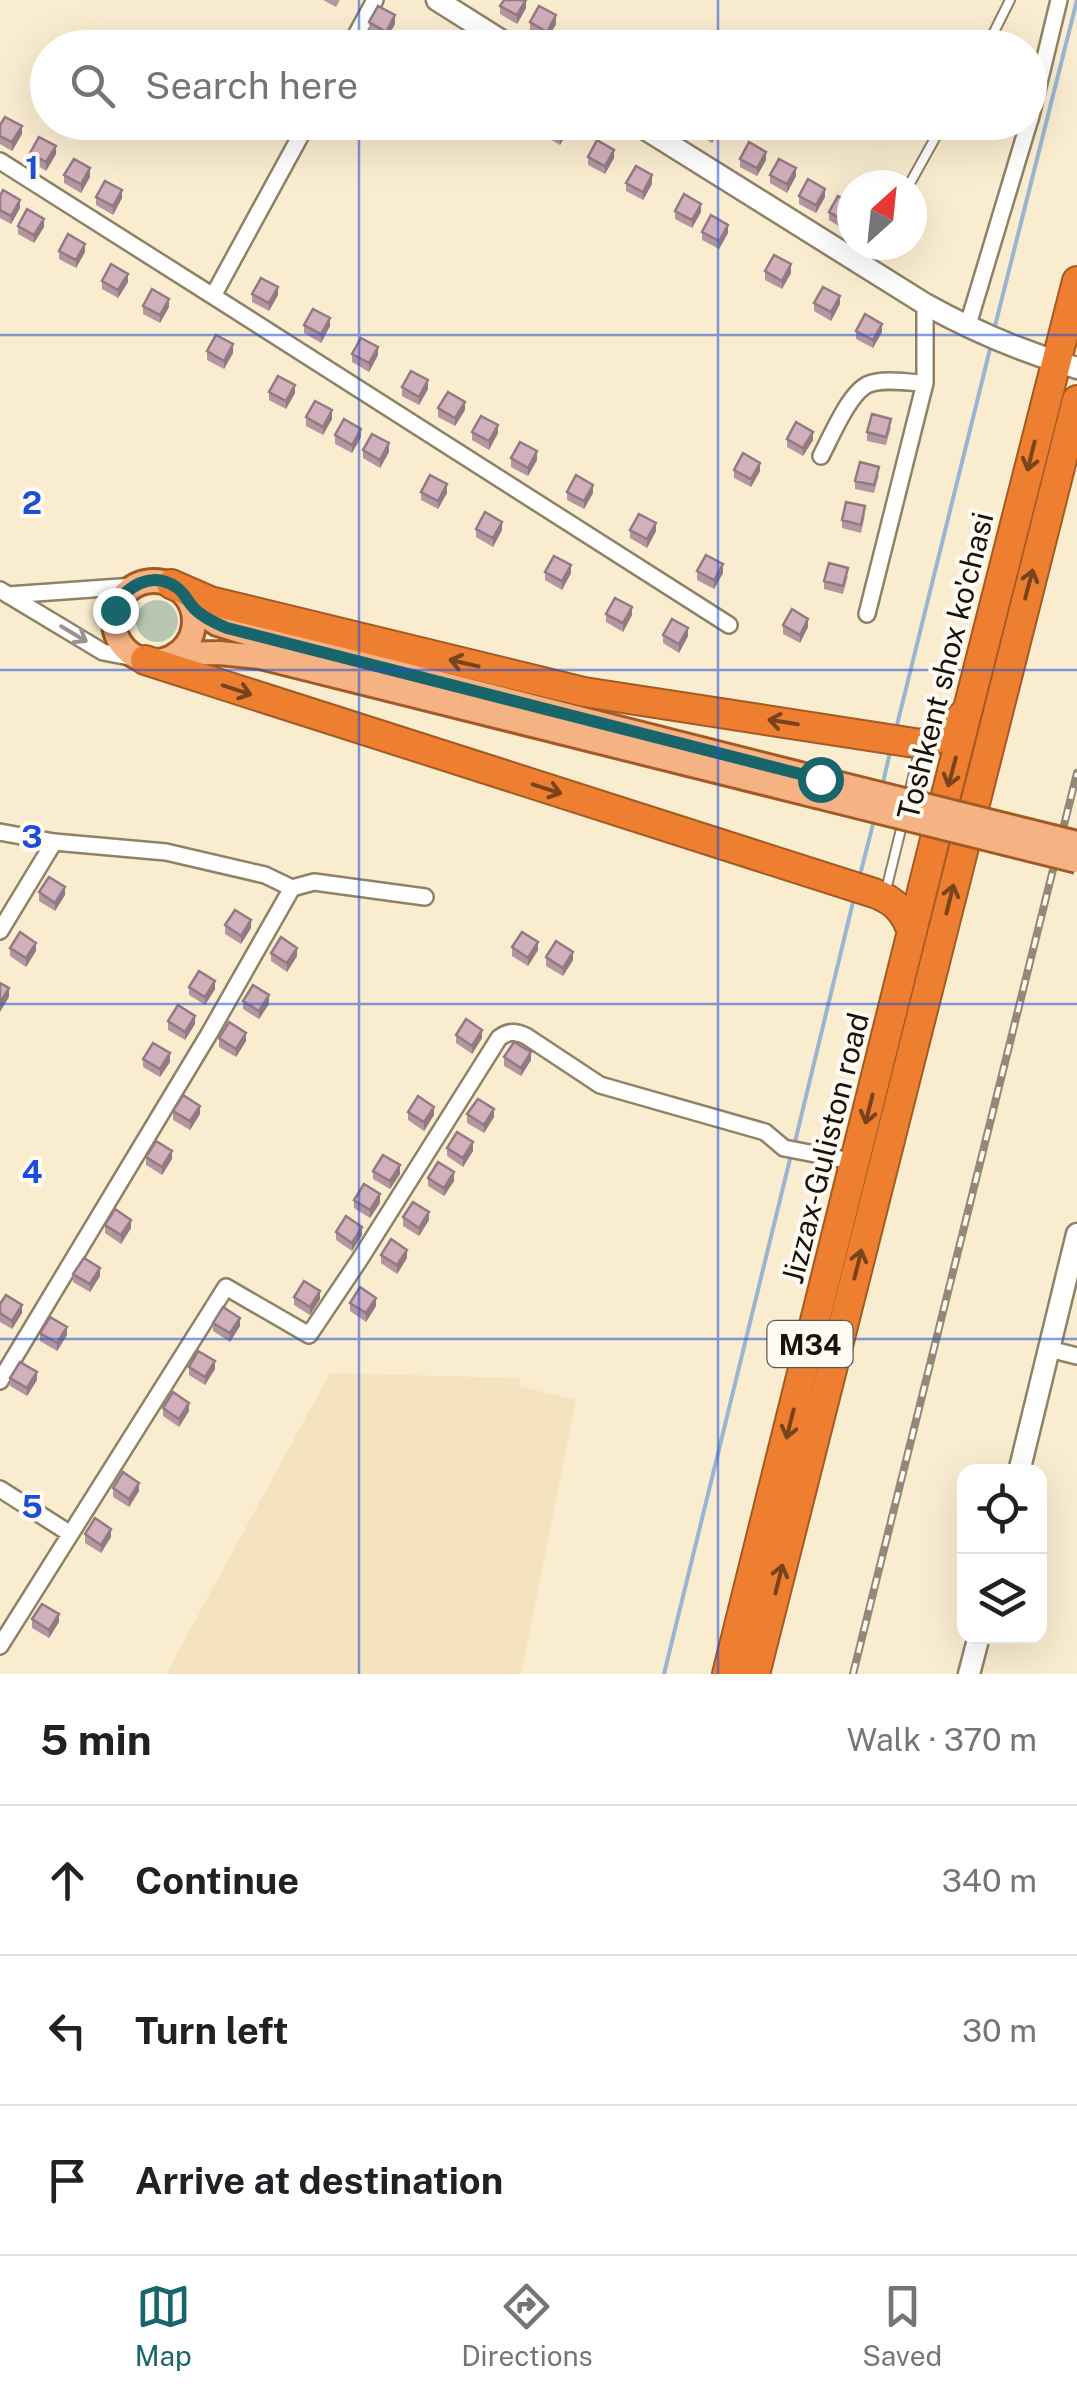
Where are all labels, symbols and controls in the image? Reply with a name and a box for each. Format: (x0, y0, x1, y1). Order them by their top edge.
search box (30, 30, 1047, 140)
icon: search (65, 58, 120, 113)
text: Search here (145, 63, 358, 108)
text: 1 (25, 149, 39, 186)
north arrow (837, 170, 927, 260)
one-way arrow (1021, 439, 1039, 471)
text: 2 (22, 484, 42, 521)
street label: Toshkent shox ko'chasi (889, 509, 1001, 823)
one-way arrow (1021, 569, 1040, 600)
route end (93, 588, 139, 634)
one-way arrow (59, 624, 88, 644)
one-way arrow (449, 653, 481, 671)
one-way arrow (221, 683, 253, 701)
one-way arrow (767, 713, 800, 731)
one-way arrow (942, 756, 961, 787)
route start (798, 757, 844, 803)
one-way arrow (531, 781, 562, 799)
text: 3 (21, 818, 43, 855)
one-way arrow (942, 884, 960, 916)
street label: Jizzax-Guliston road (774, 1009, 876, 1287)
one-way arrow (859, 1092, 877, 1124)
text: 4 (22, 1153, 43, 1190)
one-way arrow (850, 1249, 869, 1280)
road number: M34 (768, 1321, 852, 1367)
one-way arrow (780, 1407, 798, 1439)
map controls (957, 1464, 1047, 1644)
button: locate (957, 1464, 1047, 1554)
text: 5 (21, 1488, 43, 1525)
button: layers (957, 1554, 1047, 1644)
one-way arrow (770, 1564, 789, 1596)
text: 5 min (40, 1715, 152, 1764)
text: Walk · 370 m (847, 1721, 1037, 1758)
icon: ahead (40, 1853, 95, 1908)
text: Continue (135, 1858, 299, 1903)
text: 340 m (942, 1862, 1037, 1899)
icon: left (40, 2003, 95, 2058)
text: Turn left (135, 2008, 289, 2053)
text: 30 m (962, 2012, 1037, 2049)
icon: arrive (40, 2153, 95, 2208)
text: Arrive at destination (135, 2158, 503, 2203)
tab: Map (135, 2279, 192, 2372)
tab: Directions (461, 2279, 593, 2372)
tab: Saved (862, 2279, 942, 2372)

